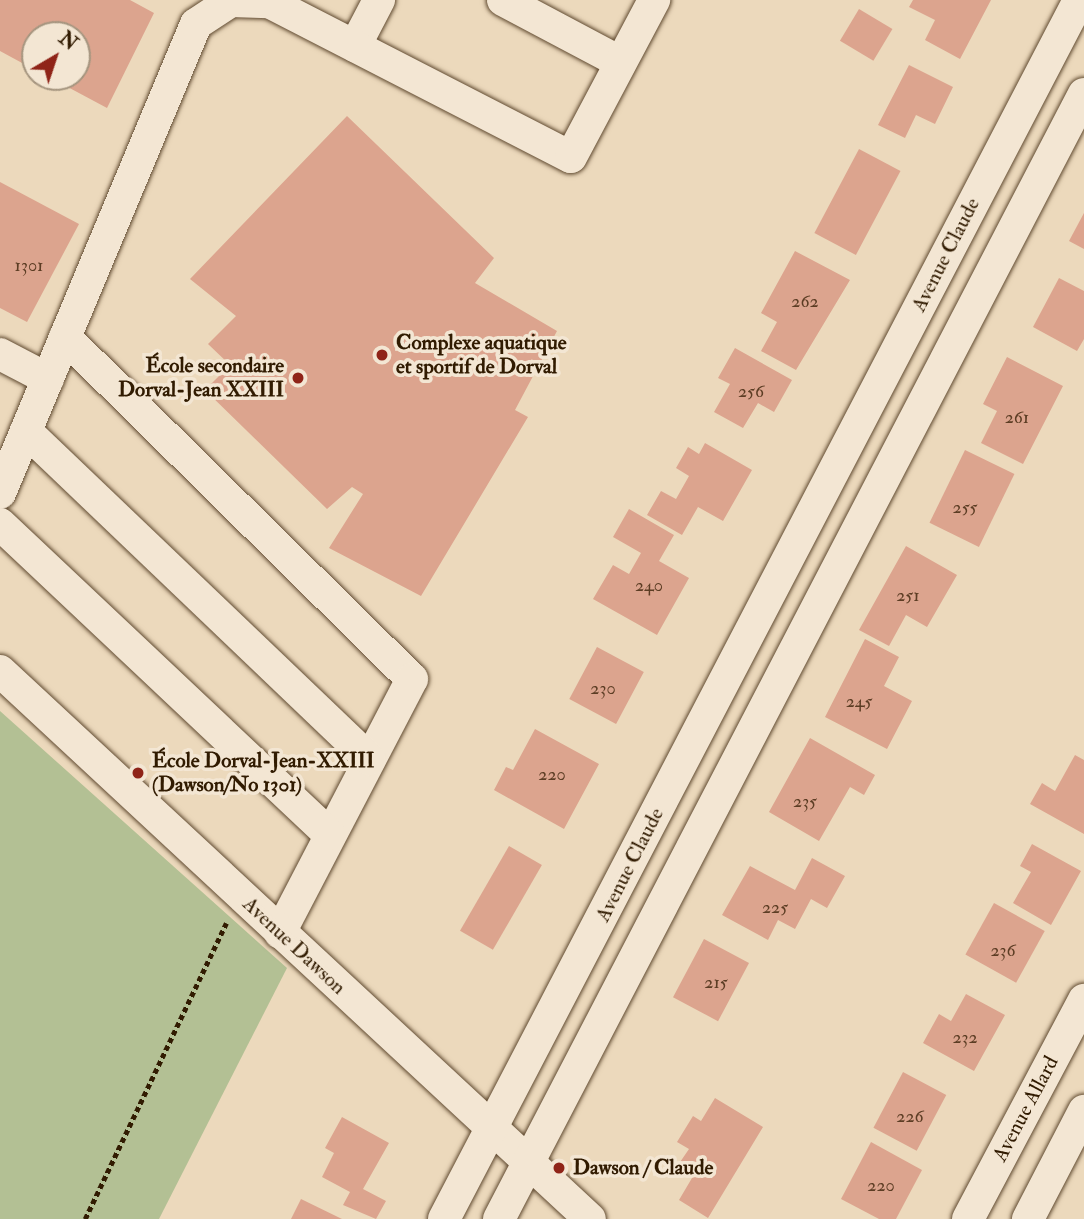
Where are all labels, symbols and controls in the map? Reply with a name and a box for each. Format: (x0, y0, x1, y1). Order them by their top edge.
north arrow (21, 21, 91, 91)
text: N (54, 27, 82, 56)
street label: Avenue Claude (906, 194, 986, 316)
house number: 1301 (15, 255, 43, 277)
house number: 262 (791, 291, 819, 313)
place label: Complexe aquatique et sportif de Dorval (396, 330, 567, 380)
marker: Complexe aquatique et sportif de Dorval (374, 347, 390, 363)
place label: École secondaire Dorval-Jean XXIII (118, 353, 284, 403)
marker: École secondaire Dorval-Jean XXIII (290, 370, 306, 386)
house number: 256 (738, 381, 764, 403)
house number: 261 (1005, 407, 1029, 429)
house number: 255 (953, 497, 977, 519)
house number: 240 (635, 575, 663, 597)
house number: 251 (896, 585, 920, 607)
house number: 230 (590, 678, 616, 700)
house number: 245 (846, 691, 872, 713)
place label: École Dorval-Jean-XXIII (Dawson/No 1301) (152, 748, 374, 798)
house number: 220 (538, 764, 566, 786)
marker: École Dorval-Jean-XXIII (Dawson/No 1301) (130, 765, 146, 781)
house number: 235 (793, 791, 817, 813)
street label: Avenue Claude (590, 804, 670, 926)
street label: Avenue Dawson (237, 892, 351, 1000)
house number: 225 (762, 897, 788, 919)
house number: 236 (990, 940, 1016, 962)
house number: 215 (704, 972, 728, 994)
house number: 232 (952, 1027, 978, 1049)
street label: Avenue Allard (988, 1052, 1064, 1166)
house number: 226 (896, 1106, 924, 1128)
place label: Dawson / Claude (573, 1155, 713, 1181)
marker: Dawson / Claude (551, 1160, 567, 1176)
house number: 220 (867, 1175, 895, 1197)

